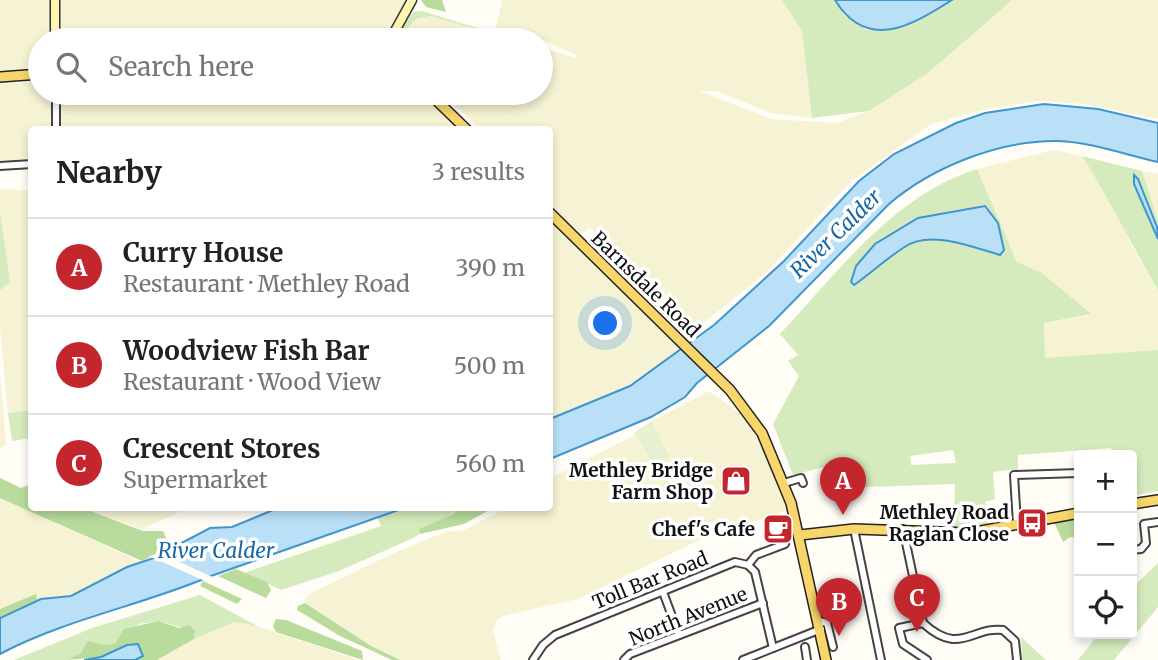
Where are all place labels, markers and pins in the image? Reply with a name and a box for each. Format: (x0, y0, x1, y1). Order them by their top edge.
pin: A (820, 457, 866, 515)
place label: Methley Bridge Farm Shop (569, 458, 713, 504)
shop icon: Methley Bridge Farm Shop (719, 464, 753, 498)
place label: Methley Road Raglan Close (880, 500, 1009, 546)
bus stop icon: Methley Road Raglan Close (1015, 506, 1049, 540)
cafe icon: Chef's Cafe (761, 512, 795, 546)
place label: Chef's Cafe (652, 517, 755, 541)
pin: C (894, 574, 940, 632)
pin: B (816, 578, 862, 636)

